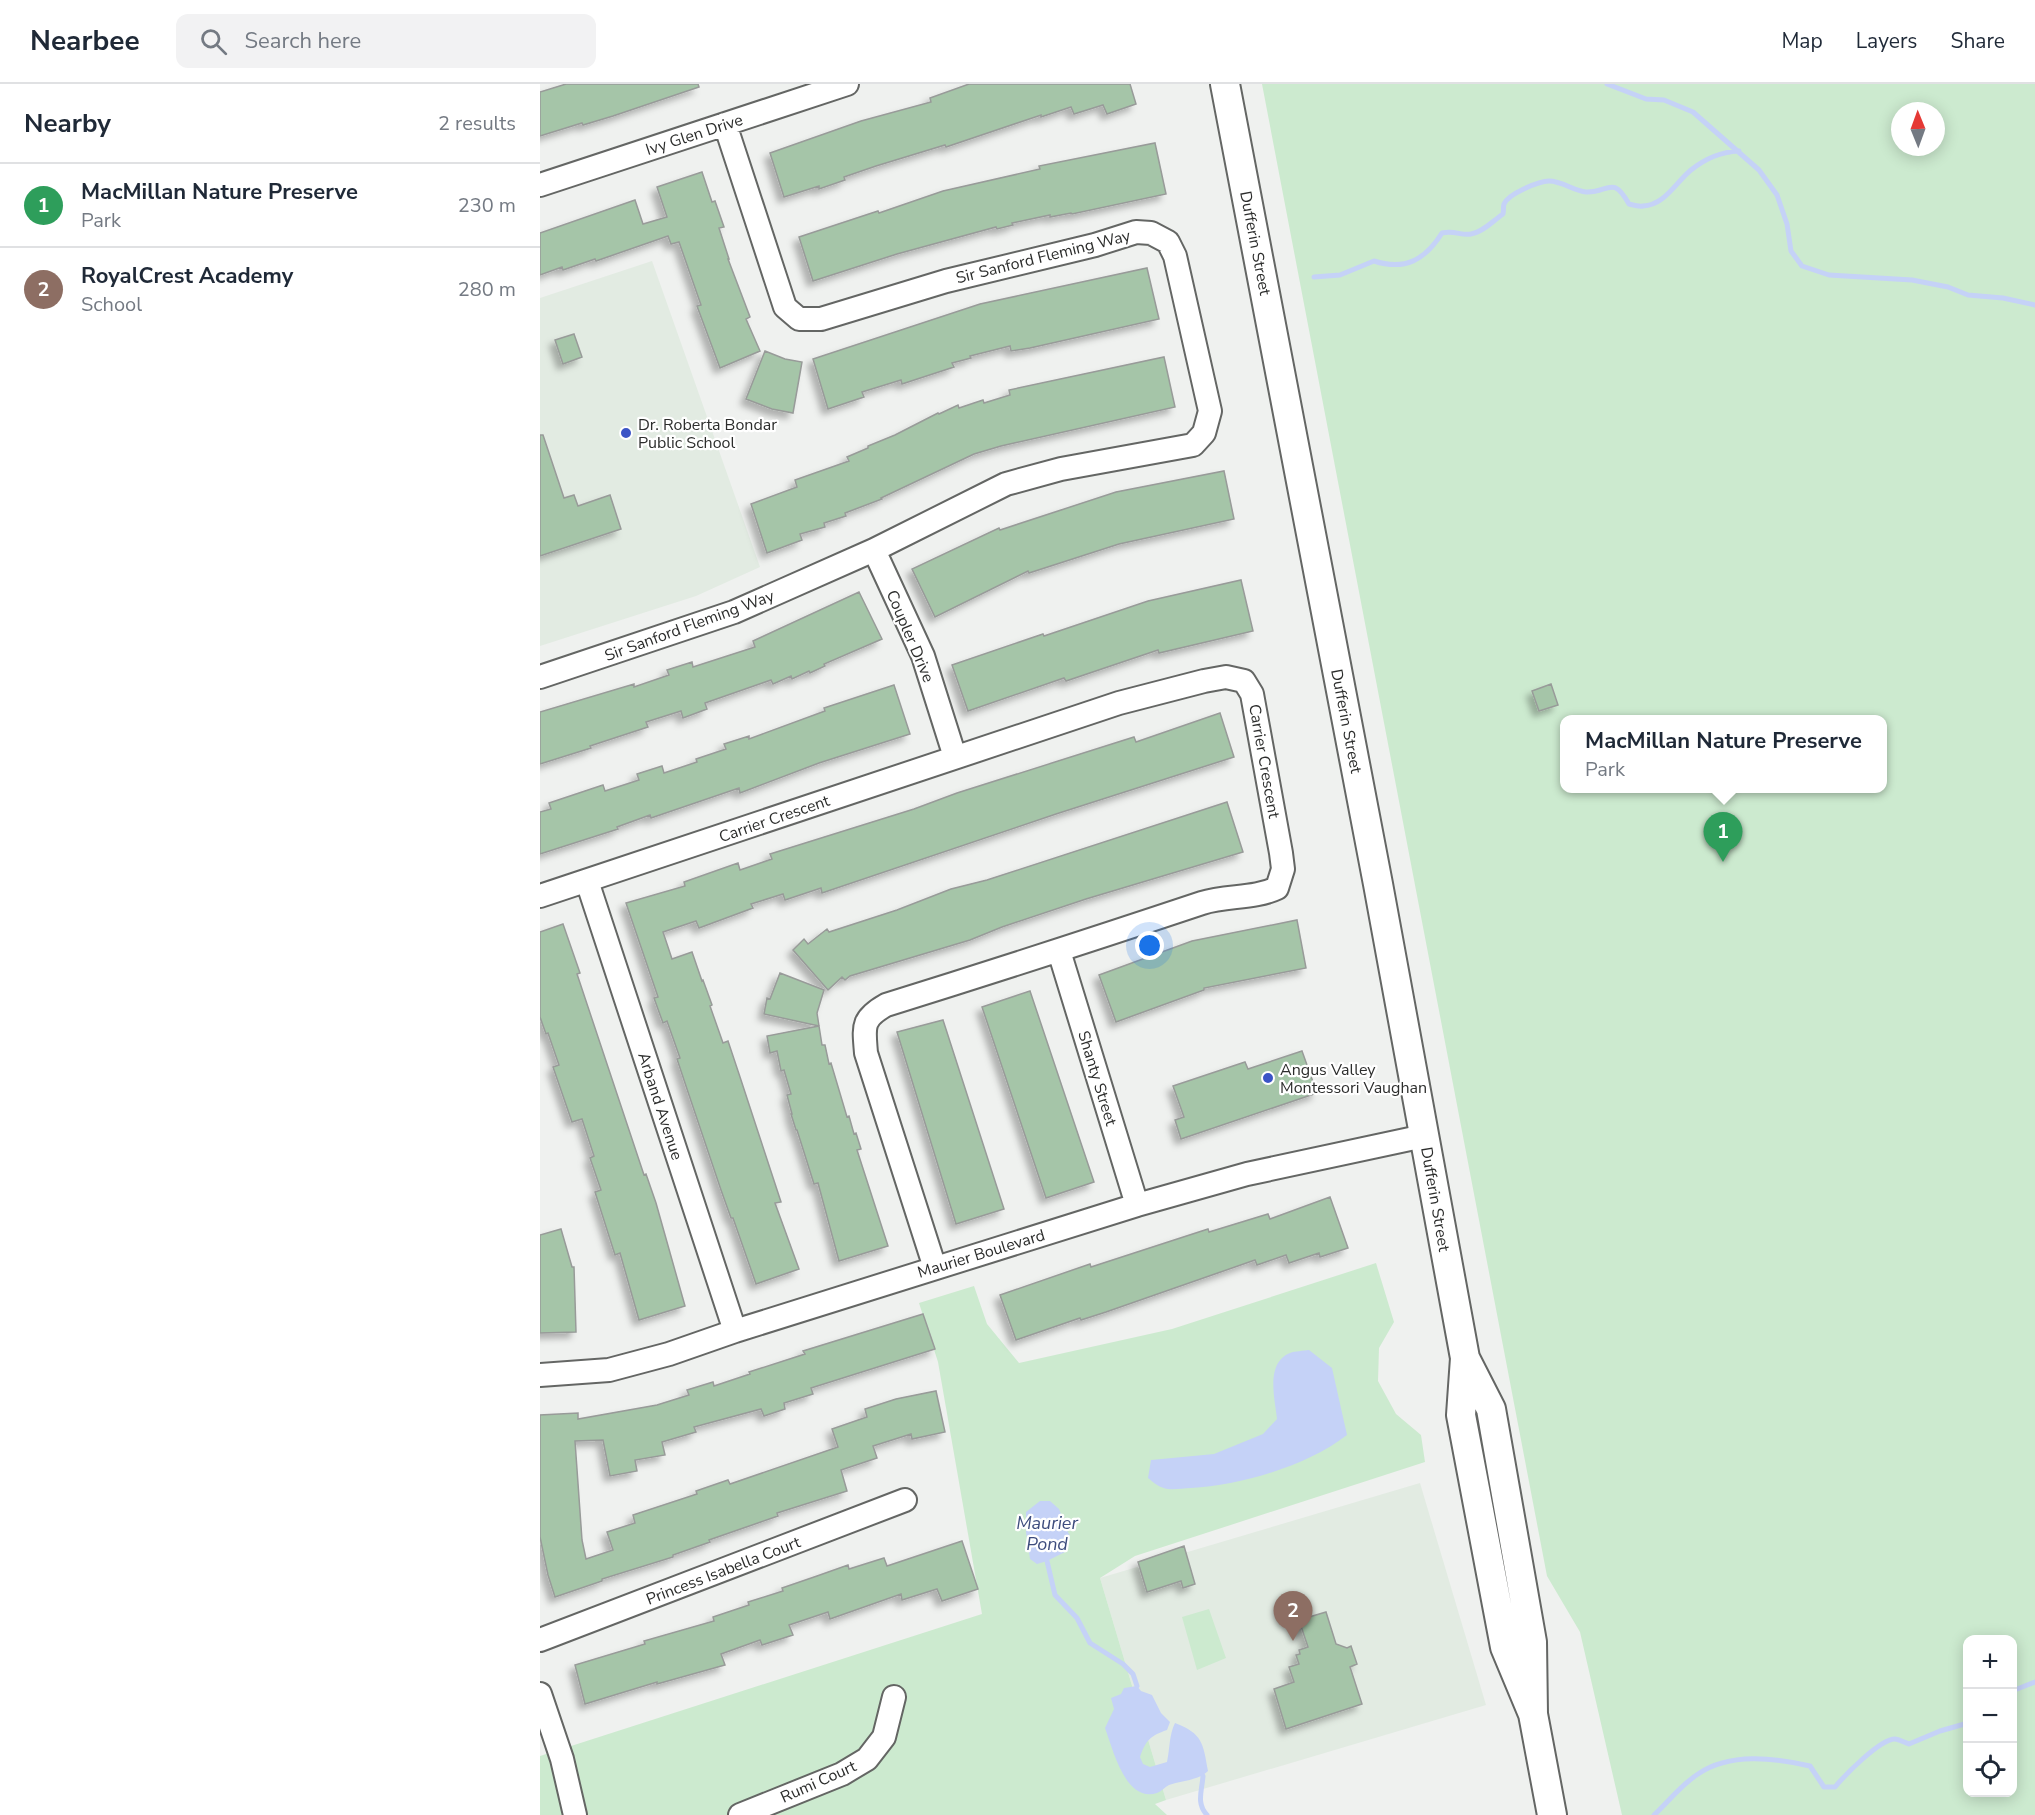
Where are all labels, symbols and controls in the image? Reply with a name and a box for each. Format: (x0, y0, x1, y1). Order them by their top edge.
search box (176, 14, 596, 68)
text: Nearbee (30, 22, 140, 60)
icon: search (197, 25, 230, 58)
text: Search here (245, 26, 361, 56)
text: Map (1781, 27, 1823, 55)
text: Layers (1856, 27, 1917, 55)
text: Share (1950, 27, 2005, 55)
north arrow (1891, 102, 1945, 156)
text: Nearby (24, 106, 111, 141)
street label: Ivy Glen Drive (643, 109, 746, 161)
text: 2 results (438, 110, 516, 137)
text: MacMillan Nature Preserve (81, 177, 358, 207)
street label: Dufferin Street (1234, 189, 1276, 298)
text: 1 (38, 192, 50, 219)
text: 230 m (458, 192, 516, 219)
text: Park (81, 207, 121, 234)
street label: Sir Sanford Fleming Way (954, 224, 1134, 289)
text: RoyalCrest Academy (81, 261, 293, 291)
text: 2 (38, 276, 50, 303)
text: 280 m (458, 276, 516, 303)
text: School (81, 291, 142, 318)
place label: Dr. Roberta Bondar Public School (638, 414, 777, 454)
marker: Dr. Roberta Bondar Public School (619, 426, 633, 440)
street label: Sir Sanford Fleming Way (601, 585, 778, 667)
street label: Coupler Drive (881, 587, 939, 686)
street label: Dufferin Street (1325, 667, 1367, 776)
street label: Carrier Crescent (1243, 702, 1285, 820)
popup (1560, 715, 1887, 793)
text: MacMillan Nature Preserve (1585, 726, 1862, 756)
text: Park (1585, 756, 1625, 783)
street label: Carrier Crescent (716, 790, 833, 848)
pin: 1 (1704, 812, 1742, 862)
your location (1135, 931, 1164, 960)
street label: Shanty Street (1072, 1028, 1122, 1129)
street label: Arband Avenue (632, 1050, 688, 1163)
place label: Angus Valley Montessori Vaughan (1280, 1059, 1427, 1099)
marker: Angus Valley Montessori Vaughan (1261, 1071, 1275, 1085)
street label: Dufferin Street (1415, 1145, 1455, 1254)
street label: Maurier Boulevard (915, 1224, 1048, 1284)
water label: Maurier Pond (1016, 1511, 1078, 1556)
street label: Princess Isabella Court (643, 1531, 804, 1611)
pin: 2 (1274, 1592, 1312, 1641)
map controls (1963, 1635, 2017, 1797)
button: + (1963, 1635, 2017, 1689)
button: − (1963, 1689, 2017, 1743)
button: locate (1963, 1743, 2017, 1797)
street label: Rumi Court (777, 1755, 860, 1808)

